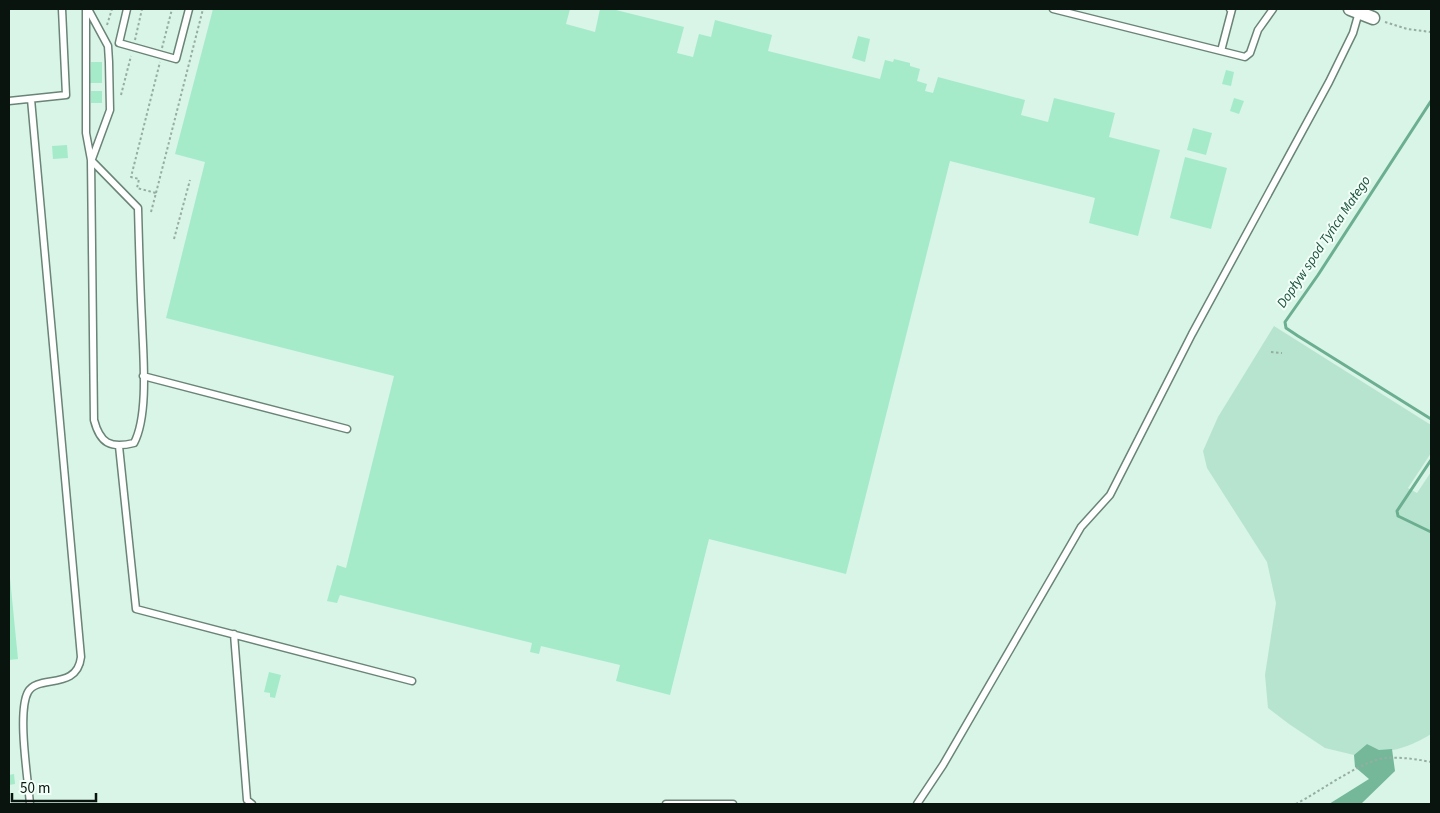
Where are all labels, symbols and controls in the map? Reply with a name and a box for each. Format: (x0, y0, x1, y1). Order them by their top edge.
water label: Dopływ spod Tyńca Małego (1272, 172, 1376, 312)
scale bar (12, 770, 96, 802)
text: 50 m (20, 778, 50, 799)

